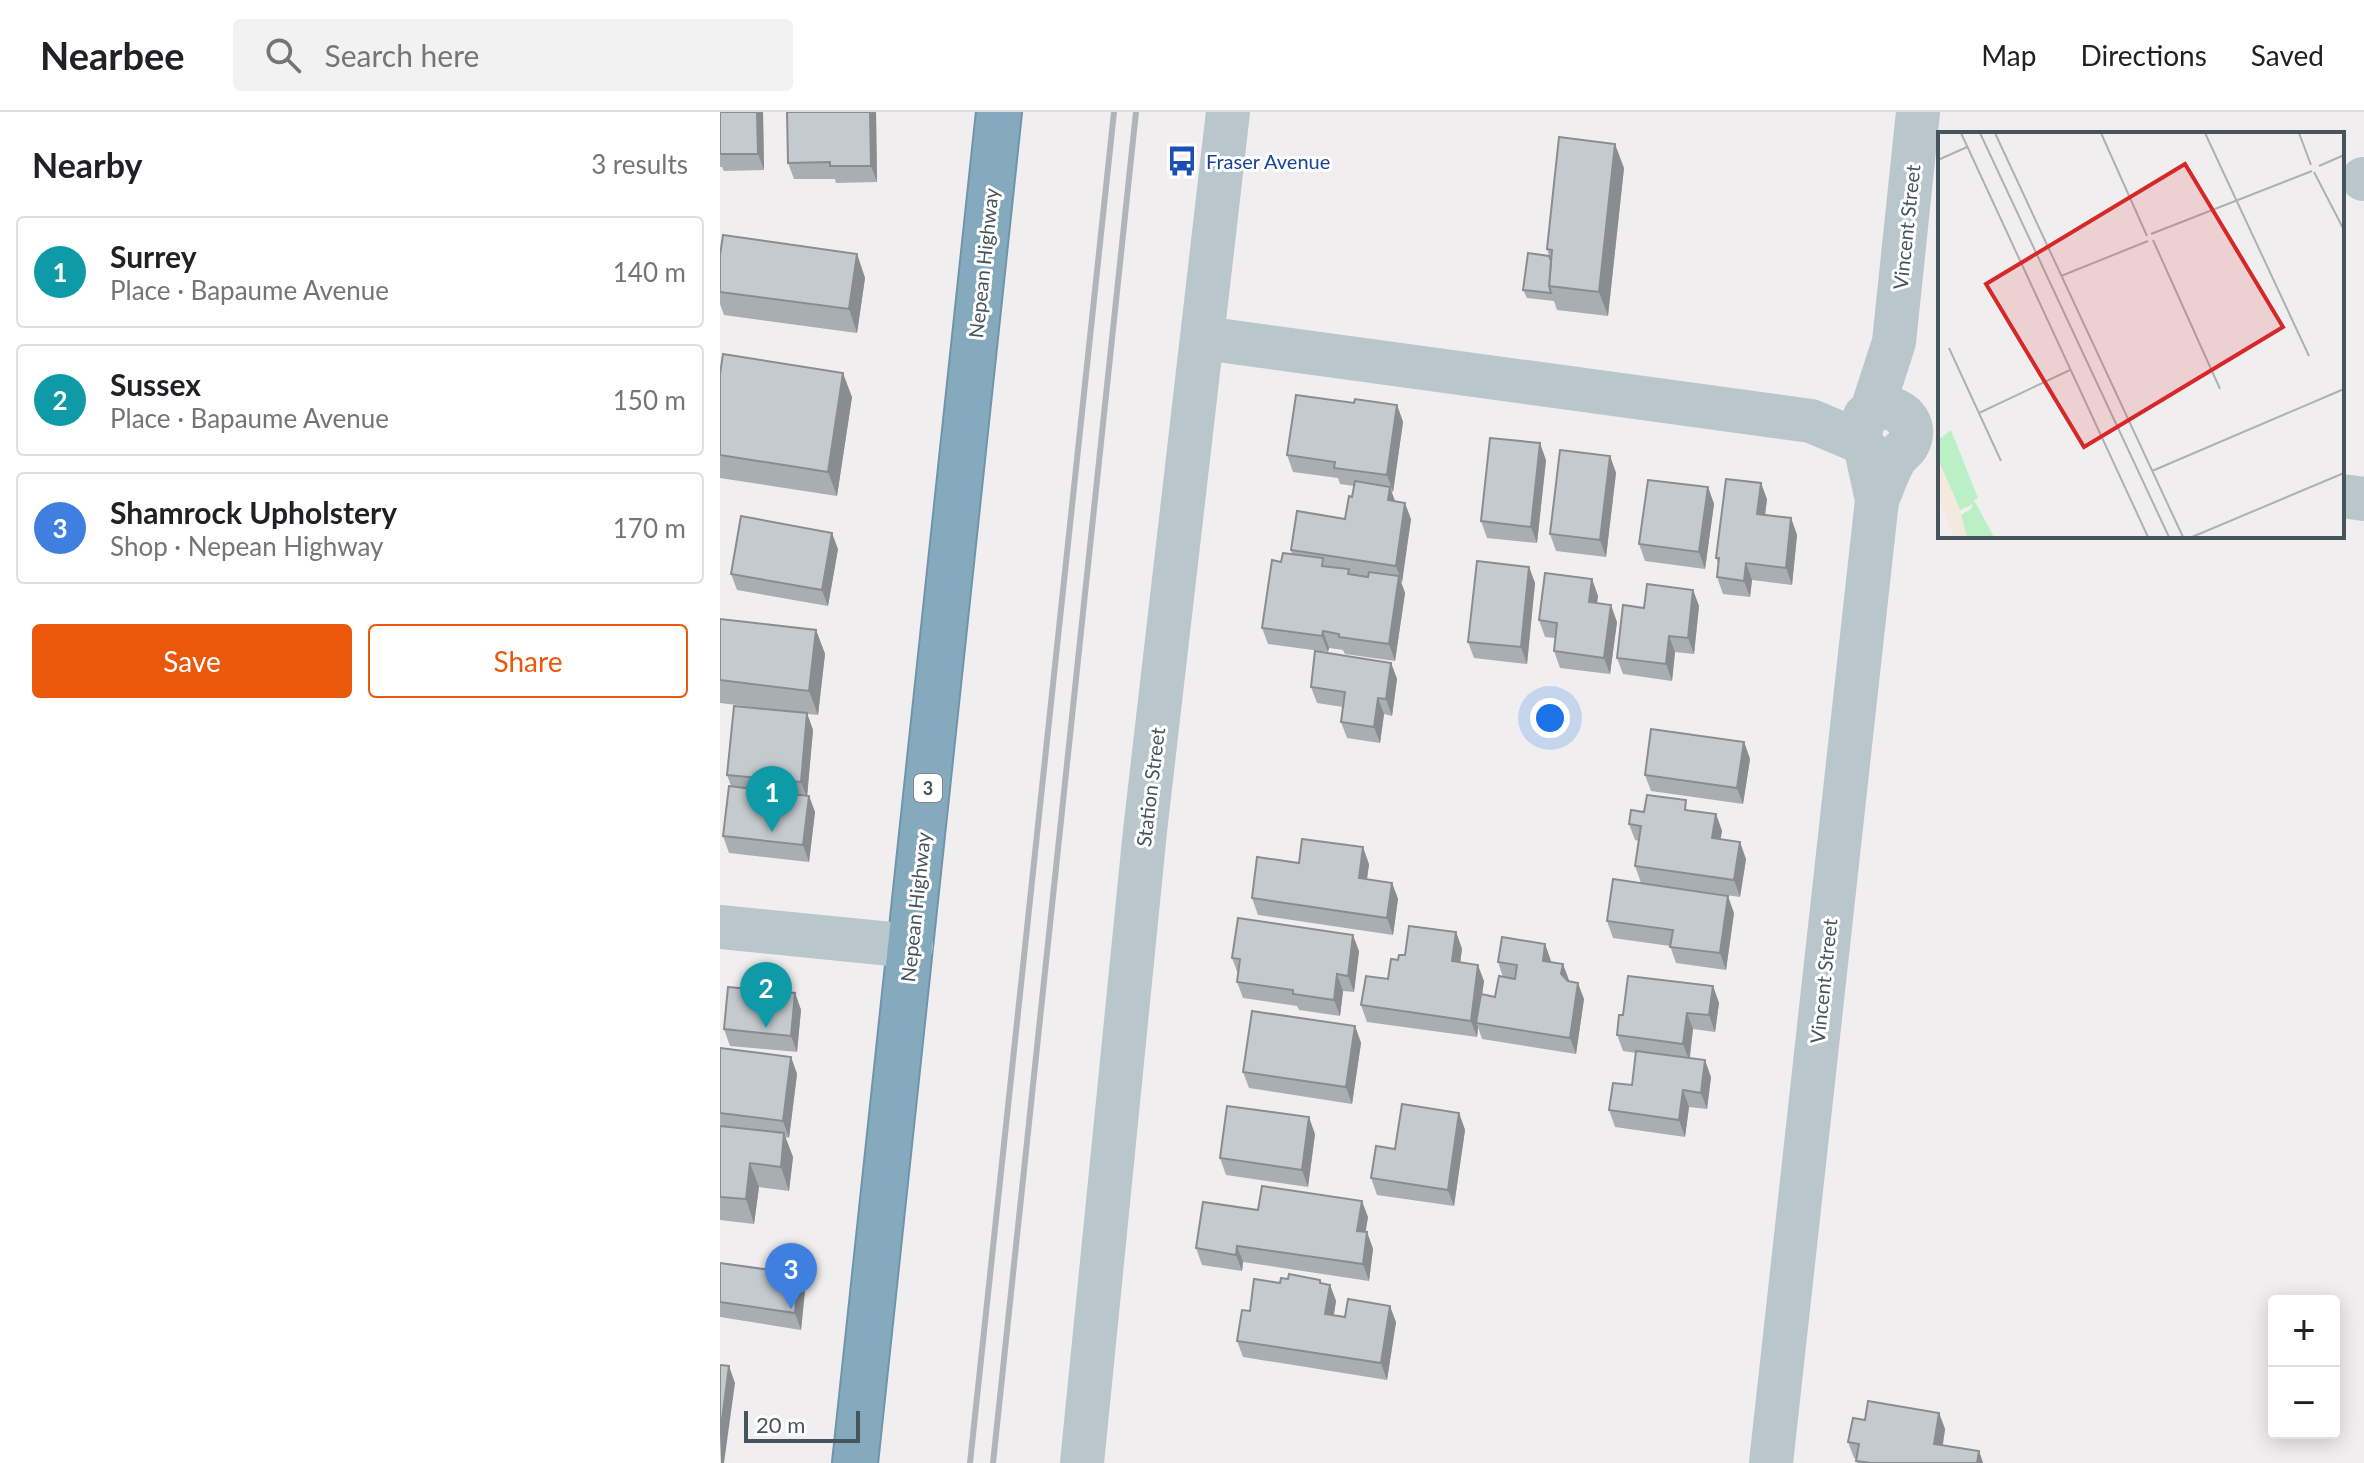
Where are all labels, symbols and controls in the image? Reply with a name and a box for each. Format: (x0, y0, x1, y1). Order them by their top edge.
search box (233, 19, 793, 91)
text: Nearbee (40, 32, 185, 78)
icon: search (261, 33, 305, 77)
text: Search here (325, 37, 479, 73)
text: Map (1981, 38, 2036, 72)
text: Directions (2080, 38, 2207, 72)
text: Saved (2251, 38, 2324, 72)
inset map (1938, 132, 2344, 538)
text: Nearby (32, 144, 143, 185)
bus stop icon: Fraser Avenue (1165, 144, 1199, 178)
text: 3 results (591, 148, 688, 180)
place label: Fraser Avenue (1206, 149, 1330, 173)
street label: Vincent Street (1888, 163, 1924, 291)
street label: Nepean Highway (963, 186, 1003, 339)
text: Surrey (110, 238, 196, 274)
text: 1 (52, 256, 68, 288)
text: 140 m (613, 256, 686, 288)
text: Place · Bapaume Avenue (110, 274, 389, 306)
text: Sussex (110, 366, 201, 402)
text: 2 (52, 384, 68, 416)
text: 150 m (613, 384, 686, 416)
text: Place · Bapaume Avenue (110, 402, 389, 434)
text: Shamrock Upholstery (110, 494, 397, 530)
text: 3 (52, 512, 68, 544)
text: 170 m (613, 512, 686, 544)
text: Shop · Nepean Highway (110, 530, 383, 562)
button: Save (32, 624, 352, 698)
button: Share (368, 624, 688, 698)
your location (1530, 698, 1570, 738)
street label: Station Street (1131, 726, 1169, 848)
pin: 1 (746, 766, 798, 832)
road number: 3 (914, 774, 942, 802)
street label: Nepean Highway (895, 830, 935, 983)
street label: Vincent Street (1805, 917, 1841, 1045)
pin: 2 (740, 962, 792, 1028)
pin: 3 (765, 1243, 817, 1309)
map controls (2268, 1295, 2340, 1439)
button: + (2268, 1295, 2340, 1367)
button: − (2268, 1367, 2340, 1439)
scale bar (744, 1407, 860, 1443)
text: 20 m (756, 1411, 805, 1438)

